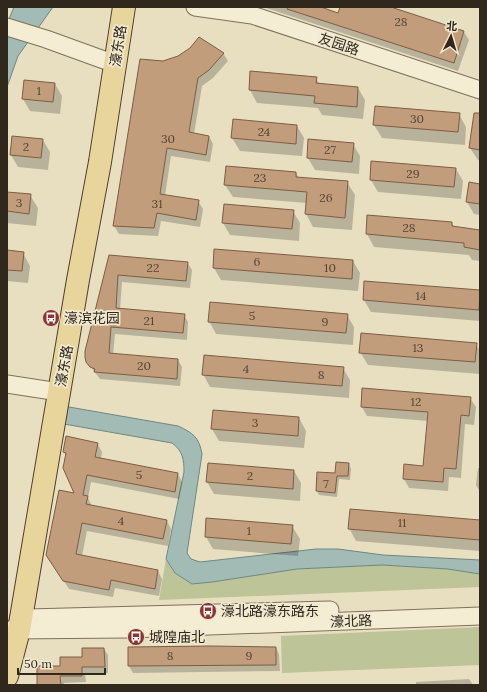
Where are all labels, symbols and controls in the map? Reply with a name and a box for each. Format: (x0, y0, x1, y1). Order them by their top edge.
house number: 28 (394, 14, 408, 29)
north arrow (431, 16, 471, 56)
text: 北 (446, 19, 458, 33)
street label: 濠东路 (106, 24, 130, 68)
street label: 友园路 (316, 29, 362, 59)
house number: 1 (37, 83, 41, 98)
house number: 30 (410, 111, 424, 126)
house number: 24 (258, 124, 271, 139)
house number: 30 (161, 131, 175, 146)
house number: 2 (23, 139, 29, 154)
house number: 27 (324, 142, 336, 157)
house number: 29 (406, 166, 420, 181)
house number: 23 (254, 170, 267, 185)
house number: 26 (319, 190, 333, 205)
house number: 3 (16, 195, 23, 210)
house number: 31 (151, 196, 163, 211)
house number: 28 (402, 220, 416, 235)
house number: 6 (254, 254, 261, 269)
house number: 22 (147, 260, 159, 275)
house number: 10 (324, 260, 336, 275)
house number: 14 (416, 288, 427, 303)
bus stop icon: 濠滨花园 (41, 308, 61, 328)
house number: 5 (249, 308, 255, 323)
place label: 濠滨花园 (64, 309, 120, 327)
house number: 21 (144, 313, 154, 328)
house number: 9 (322, 314, 329, 329)
house number: 13 (412, 340, 424, 355)
street label: 濠东路 (51, 344, 77, 388)
house number: 20 (137, 358, 151, 373)
house number: 4 (243, 361, 250, 376)
house number: 8 (318, 367, 325, 382)
house number: 12 (411, 394, 421, 409)
house number: 3 (252, 415, 259, 430)
house number: 5 (136, 467, 142, 482)
house number: 2 (247, 468, 253, 483)
house number: 7 (323, 476, 329, 491)
house number: 4 (118, 513, 125, 528)
house number: 11 (398, 515, 406, 530)
house number: 1 (247, 523, 251, 538)
bus stop icon: 濠北路濠东路东 (198, 601, 218, 621)
place label: 濠北路濠东路东 (221, 602, 319, 620)
street label: 濠北路 (330, 611, 372, 631)
bus stop icon: 城隍庙北 (126, 627, 146, 647)
place label: 城隍庙北 (149, 628, 205, 646)
house number: 8 (167, 648, 174, 663)
house number: 9 (246, 648, 253, 663)
scale bar (18, 650, 105, 676)
text: 50 m (24, 656, 52, 671)

